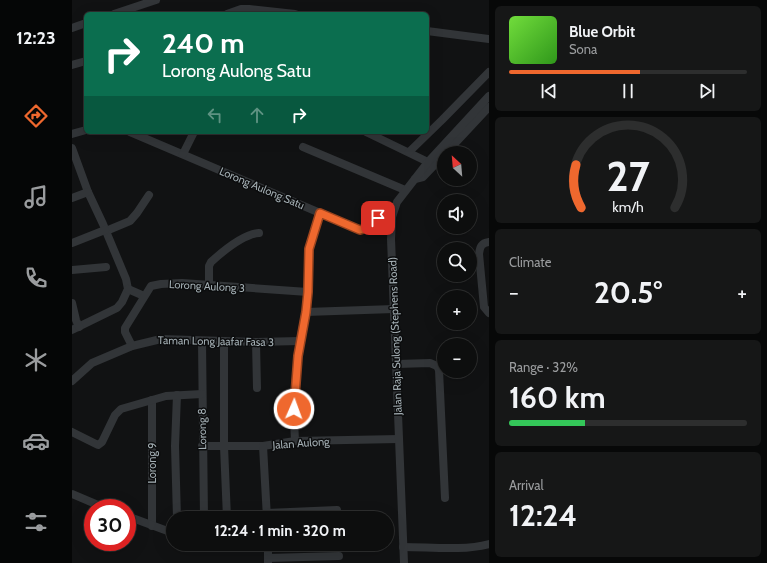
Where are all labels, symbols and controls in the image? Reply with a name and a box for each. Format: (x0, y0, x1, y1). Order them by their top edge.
text: Blue Orbit (569, 23, 635, 41)
text: 240 m (162, 26, 245, 60)
text: 12:23 (16, 27, 56, 49)
icon: right (96, 28, 148, 80)
text: Sona (569, 41, 597, 57)
text: Lorong Aulong Satu (162, 60, 311, 82)
icon: previous (538, 80, 560, 102)
icon: pause (617, 80, 639, 102)
icon: next (696, 80, 718, 102)
icon: directions (22, 102, 50, 130)
icon: left (204, 104, 226, 126)
icon: ahead (246, 104, 268, 126)
icon: right (288, 104, 310, 126)
north arrow (437, 146, 477, 186)
map controls (437, 146, 477, 378)
text: 27 (606, 151, 650, 201)
street label: Lorong Aulong Satu (217, 164, 307, 212)
icon: music (22, 183, 50, 211)
button: sound (437, 194, 477, 234)
text: km/h (612, 198, 644, 216)
pin (361, 201, 395, 235)
icon: arrive (367, 207, 389, 229)
button: search (437, 242, 477, 282)
text: Climate (509, 254, 551, 270)
street label: Jalan Raja Sulong (Stephens Road) (385, 257, 405, 416)
icon: phone (22, 264, 50, 292)
text: 20.5° (594, 274, 662, 311)
street label: Lorong Aulong 3 (169, 277, 245, 295)
text: − (509, 279, 519, 306)
text: + (737, 279, 747, 306)
button: + (437, 290, 477, 330)
street label: Taman Long Jaafar Fasa 3 (158, 333, 274, 349)
button: − (437, 338, 477, 378)
icon: climate (22, 346, 50, 374)
text: Range · 32% (509, 359, 578, 375)
text: 160 km (509, 379, 605, 416)
position arrow (273, 388, 315, 430)
street label: Lorong 8 (195, 408, 209, 450)
icon: car (22, 427, 50, 455)
street label: Jalan Aulong (271, 434, 330, 452)
street label: Lorong 9 (145, 442, 159, 484)
text: Arrival (509, 477, 544, 493)
text: 12:24 (509, 497, 577, 534)
speed limit sign: 30 (84, 499, 136, 551)
icon: filters (22, 508, 50, 536)
text: 12:24 · 1 min · 320 m (214, 522, 346, 540)

